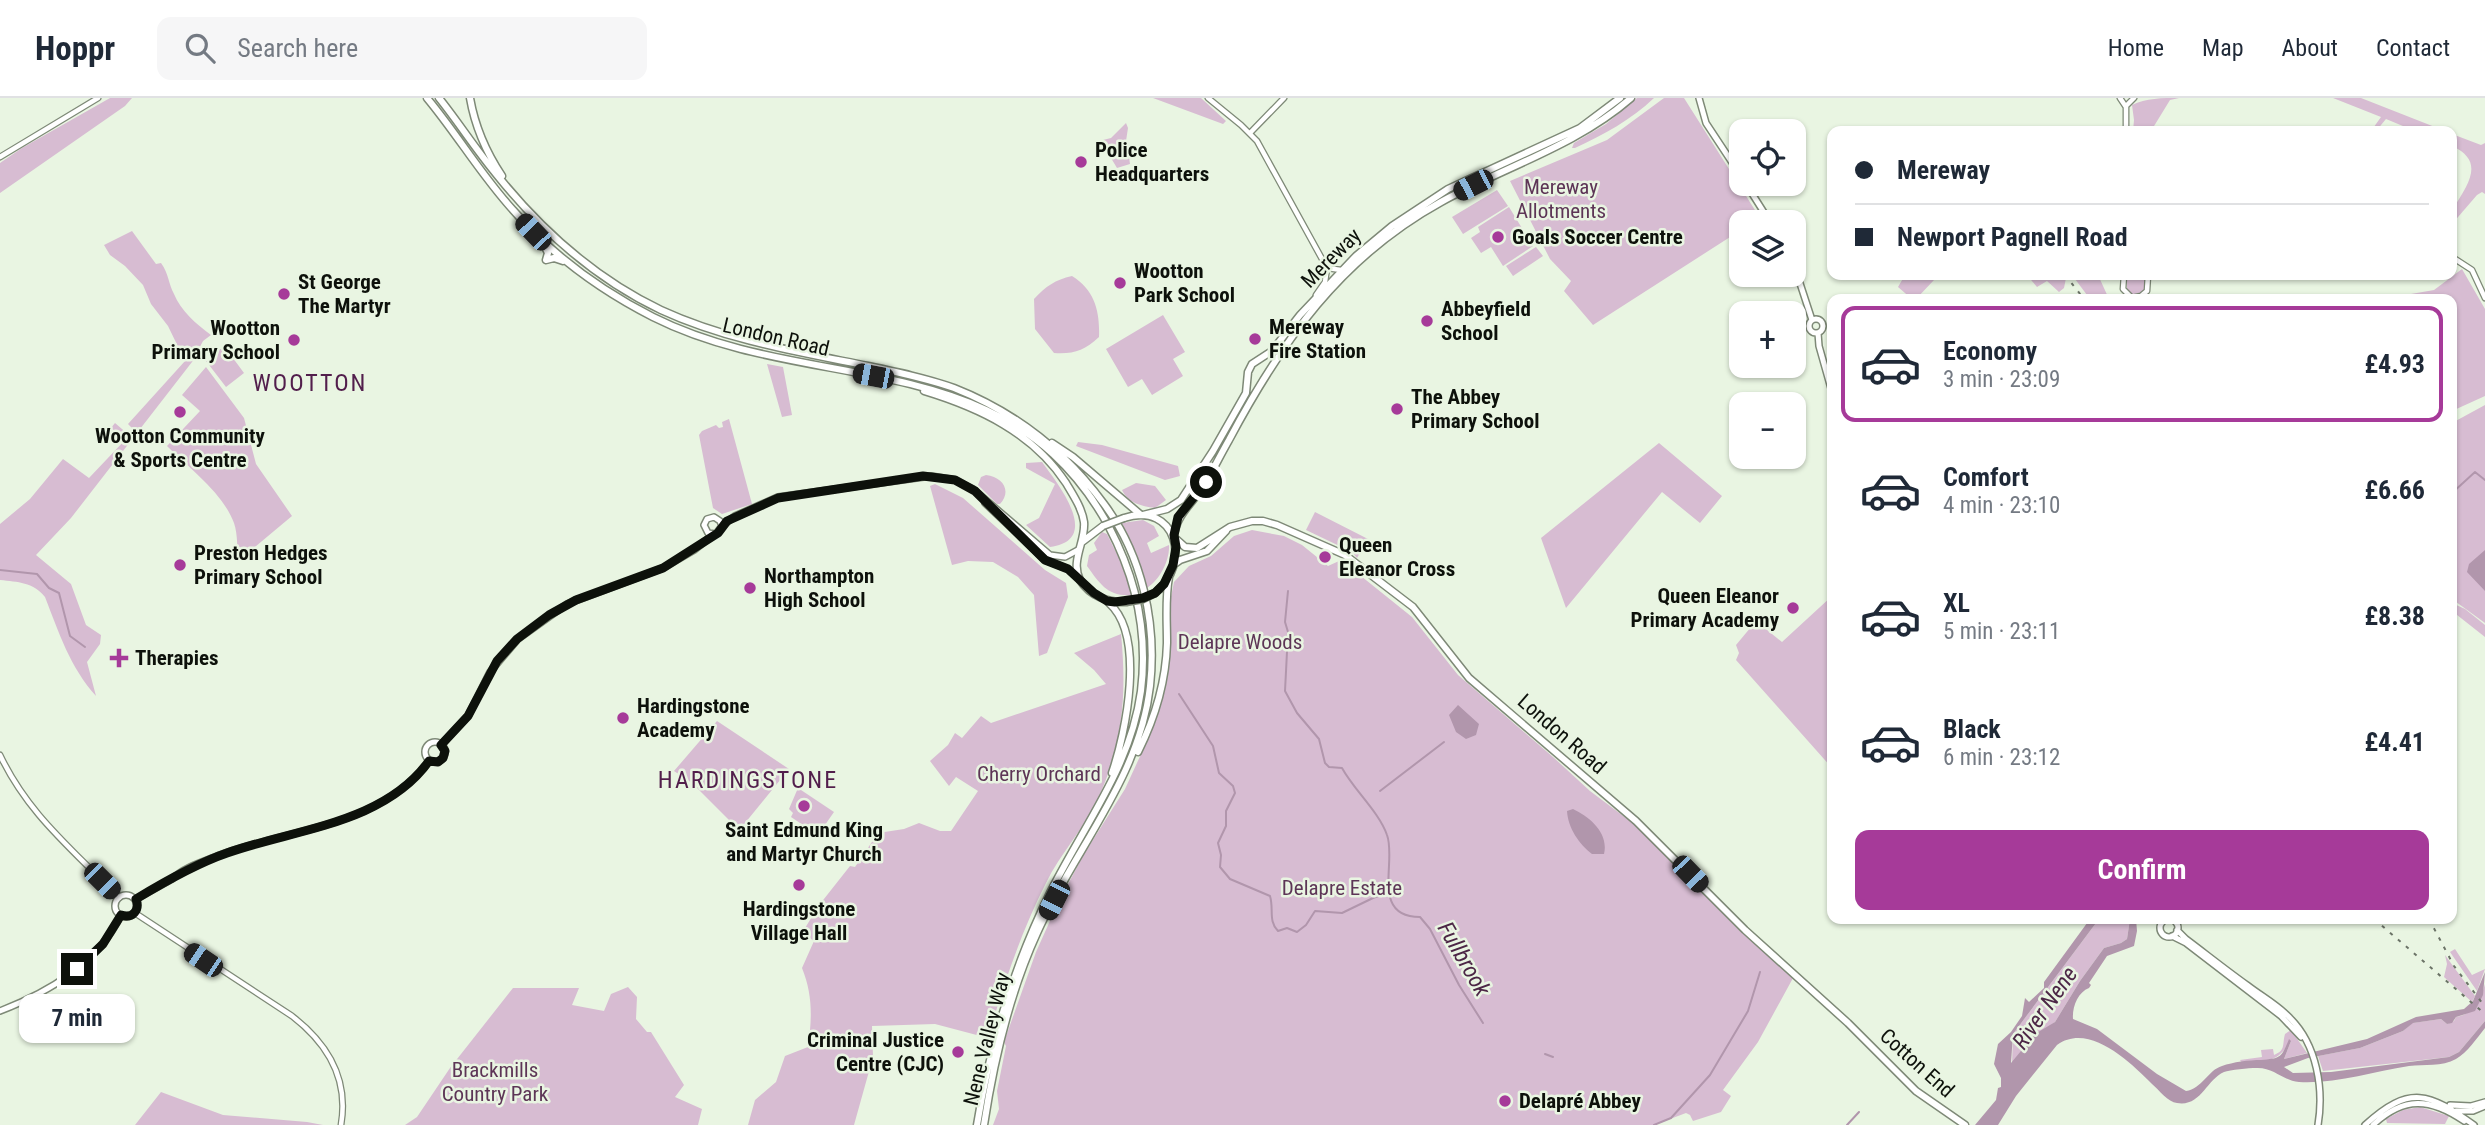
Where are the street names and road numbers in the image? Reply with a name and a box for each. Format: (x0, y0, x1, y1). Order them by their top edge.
street label: Mereway (1296, 223, 1366, 293)
street label: London Road (720, 313, 832, 361)
street label: London Road (1513, 689, 1611, 779)
street label: Nene Valley Way (959, 970, 1015, 1108)
street label: Cotton End (1875, 1024, 1959, 1102)

